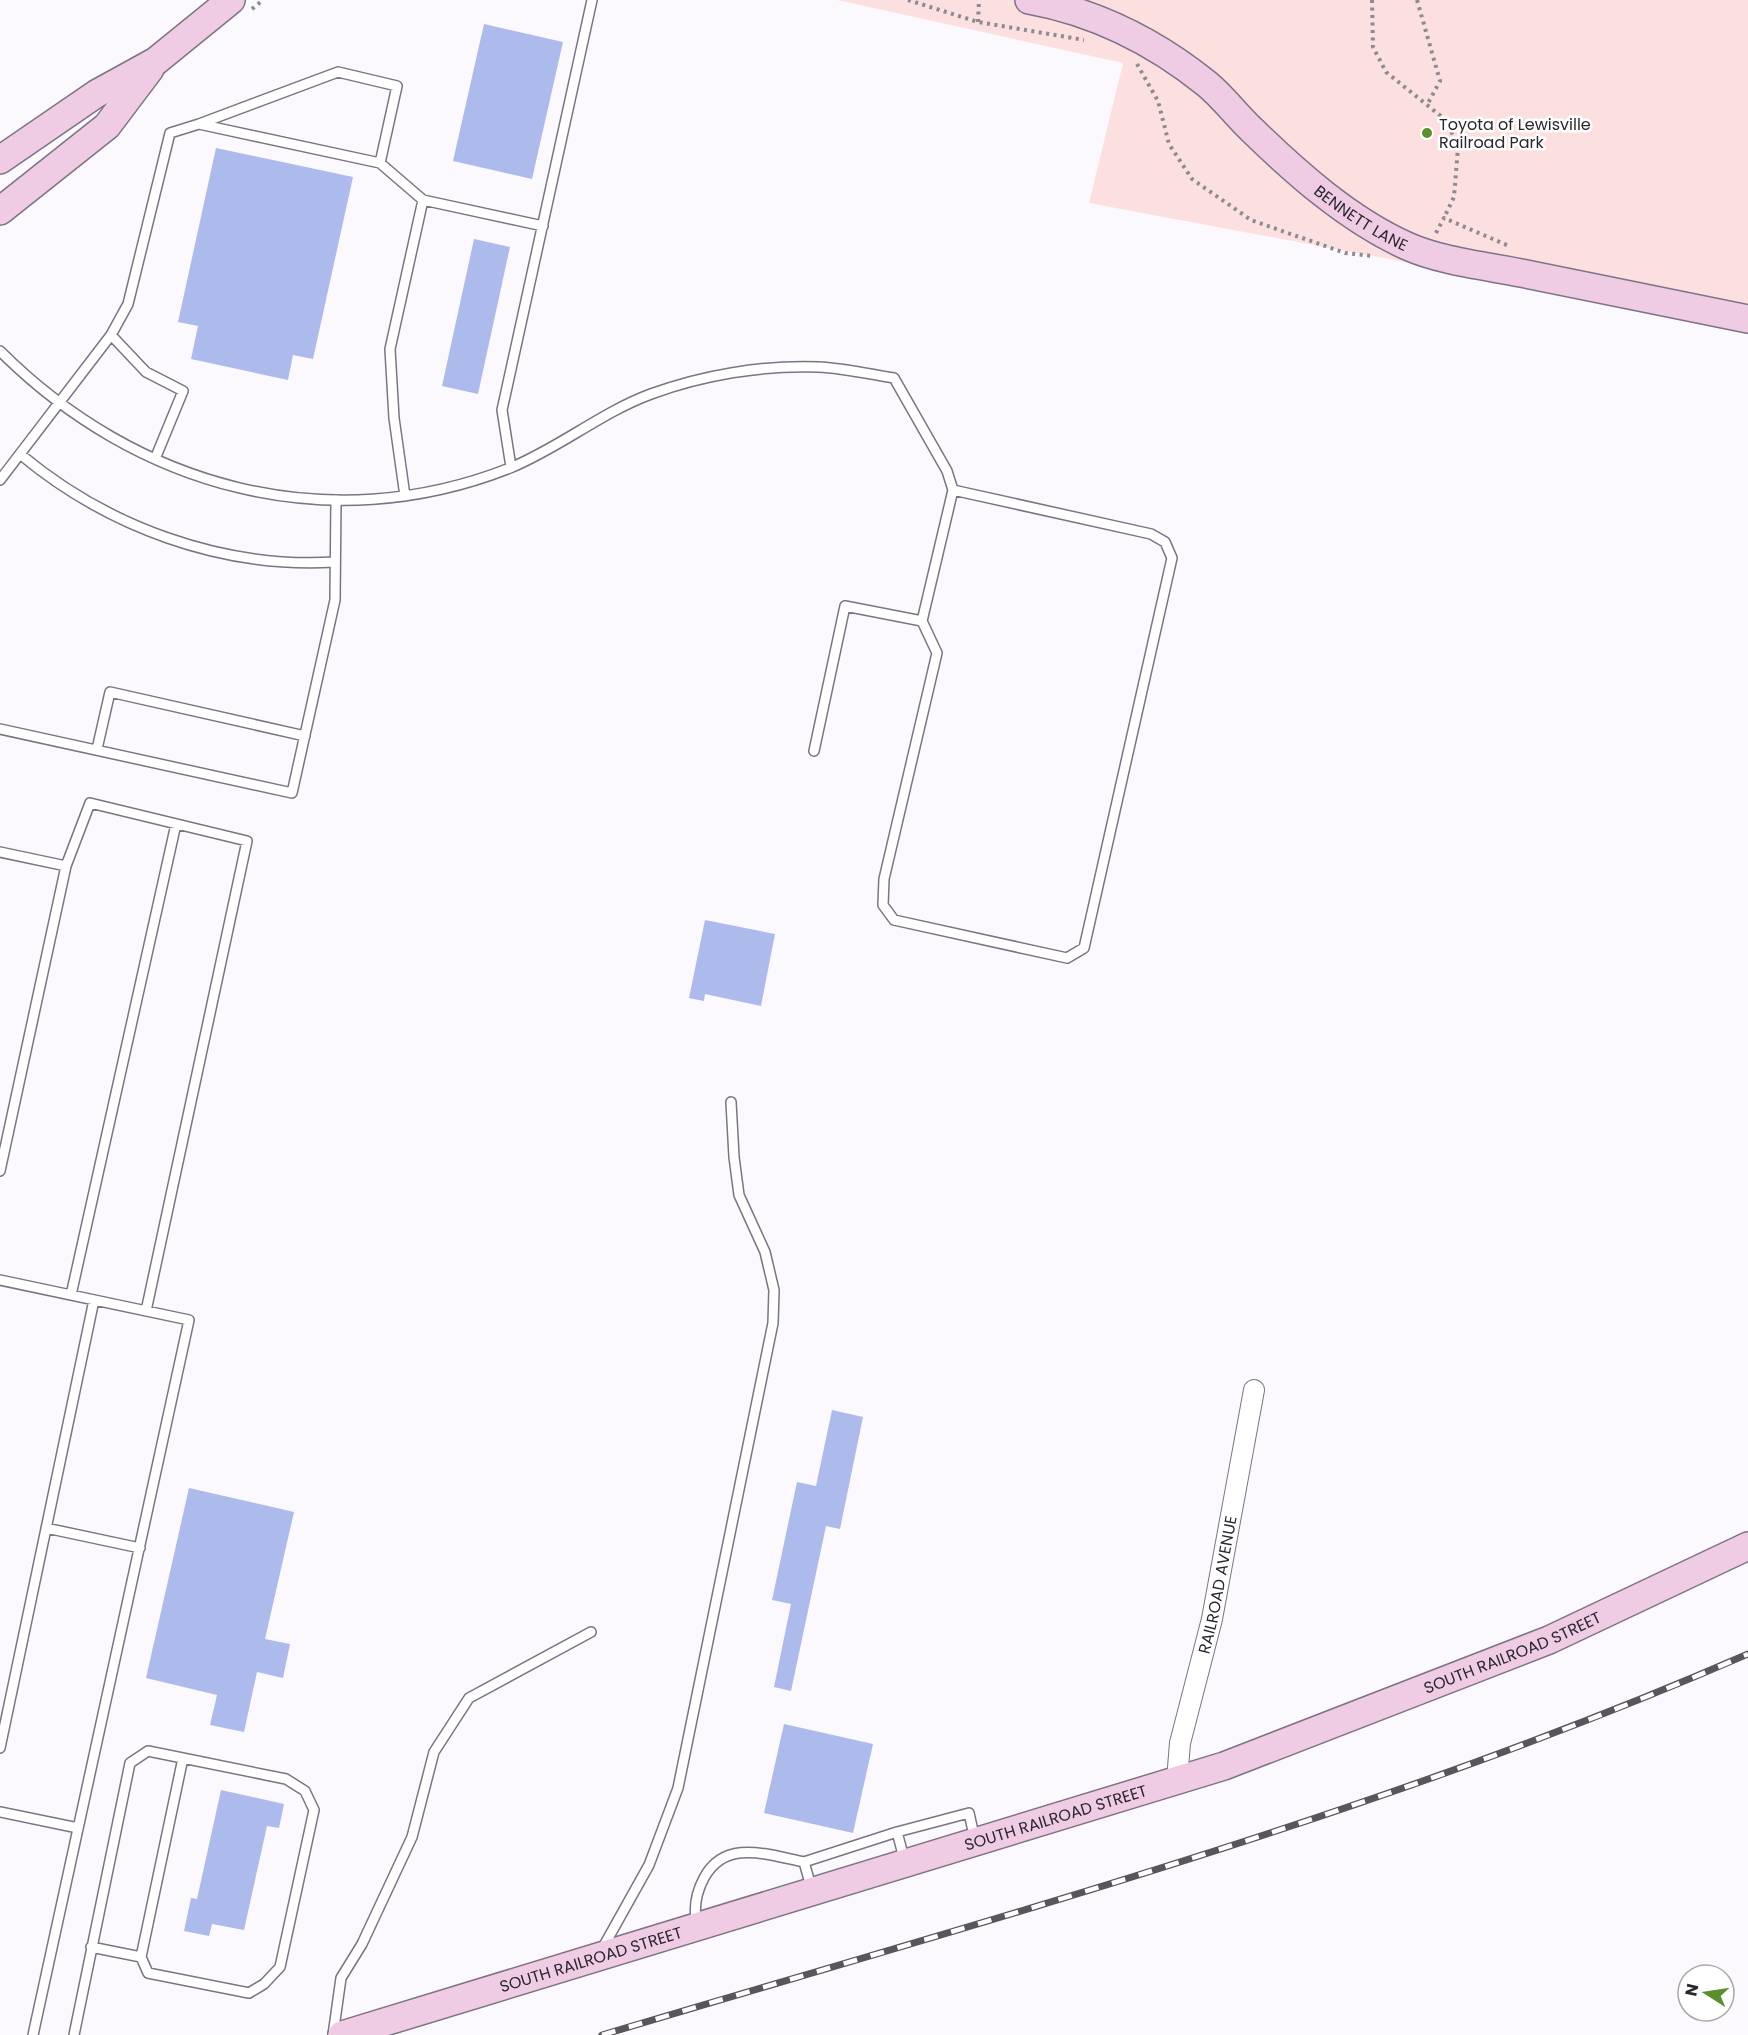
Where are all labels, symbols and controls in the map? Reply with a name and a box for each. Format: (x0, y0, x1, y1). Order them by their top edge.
place label: Toyota of Lewisville Railroad Park (1439, 113, 1591, 154)
marker: Toyota of Lewisville Railroad Park (1420, 126, 1434, 140)
street label: BENNETT LANE (1309, 180, 1412, 257)
street label: RAILROAD AVENUE (1193, 1514, 1243, 1656)
street label: SOUTH RAILROAD STREET (1420, 1606, 1605, 1699)
street label: SOUTH RAILROAD STREET (962, 1779, 1150, 1857)
street label: SOUTH RAILROAD STREET (497, 1921, 685, 1998)
north arrow (1676, 1963, 1736, 2023)
text: N (1679, 1982, 1704, 1998)

